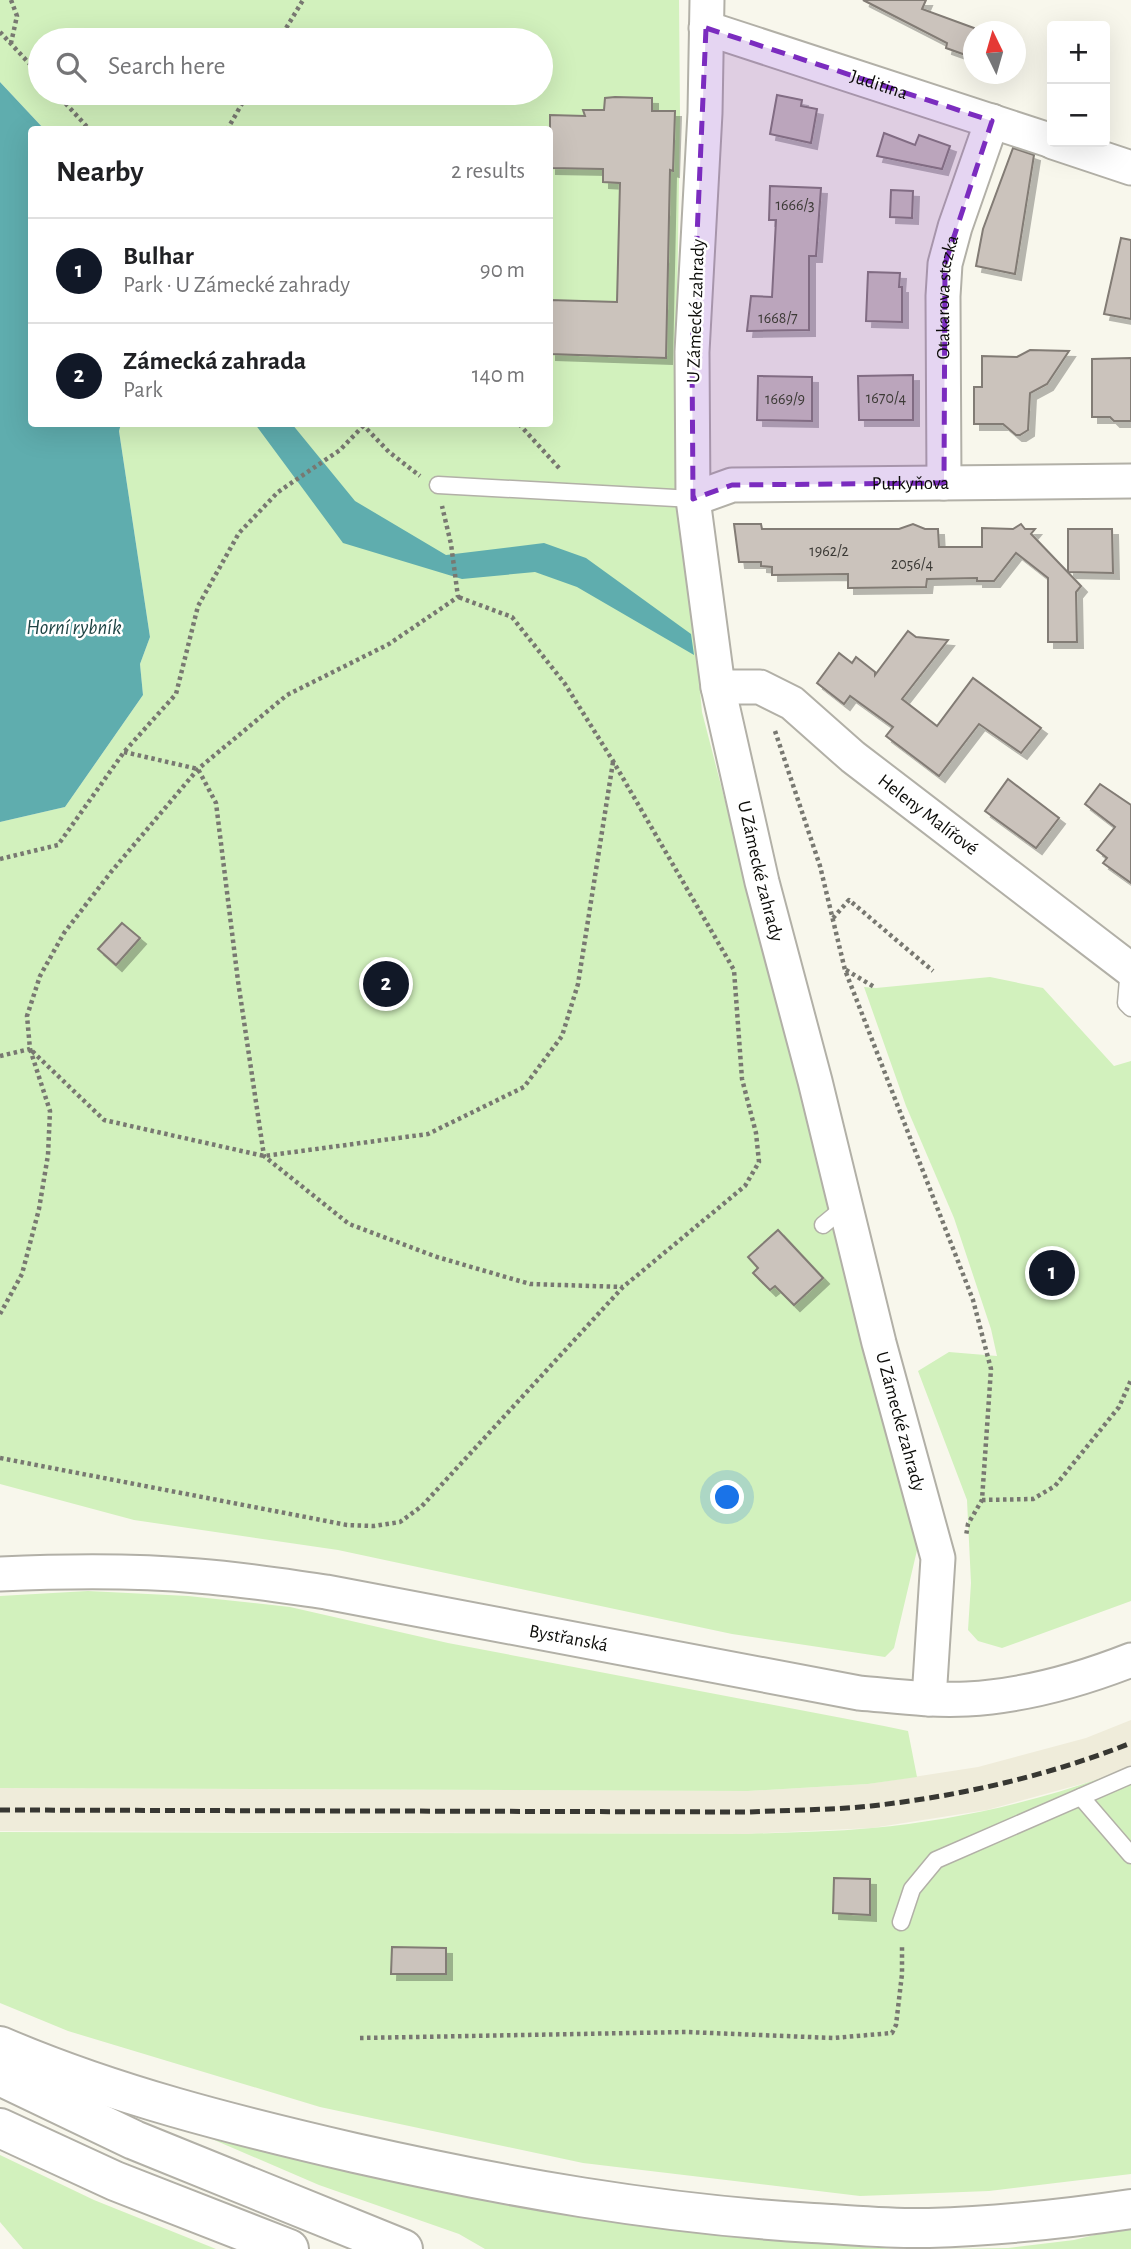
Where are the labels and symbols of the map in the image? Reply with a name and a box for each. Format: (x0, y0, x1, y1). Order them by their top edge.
north arrow (963, 21, 1026, 84)
street label: Juditina (848, 66, 910, 103)
house number: 1666/3 (775, 197, 815, 213)
street label: Otakarova stezka (933, 233, 962, 360)
street label: U Zámecké zahrady (684, 239, 708, 383)
house number: 1668/7 (758, 310, 798, 326)
house number: 1670/4 (866, 390, 907, 406)
house number: 1669/9 (765, 391, 805, 407)
street label: Purkyňova (872, 473, 950, 493)
house number: 1962/2 (809, 543, 849, 559)
house number: 2056/4 (891, 556, 933, 572)
water label: Horní rybník (26, 617, 122, 638)
street label: Heleny Malířové (875, 771, 982, 859)
street label: U Zámecké zahrady (734, 799, 787, 944)
pin: 2 (363, 958, 409, 1010)
pin: 1 (1029, 1247, 1075, 1299)
street label: U Zámecké zahrady (872, 1349, 929, 1494)
your location (710, 1480, 744, 1514)
street label: Bystřanská (527, 1621, 610, 1655)

